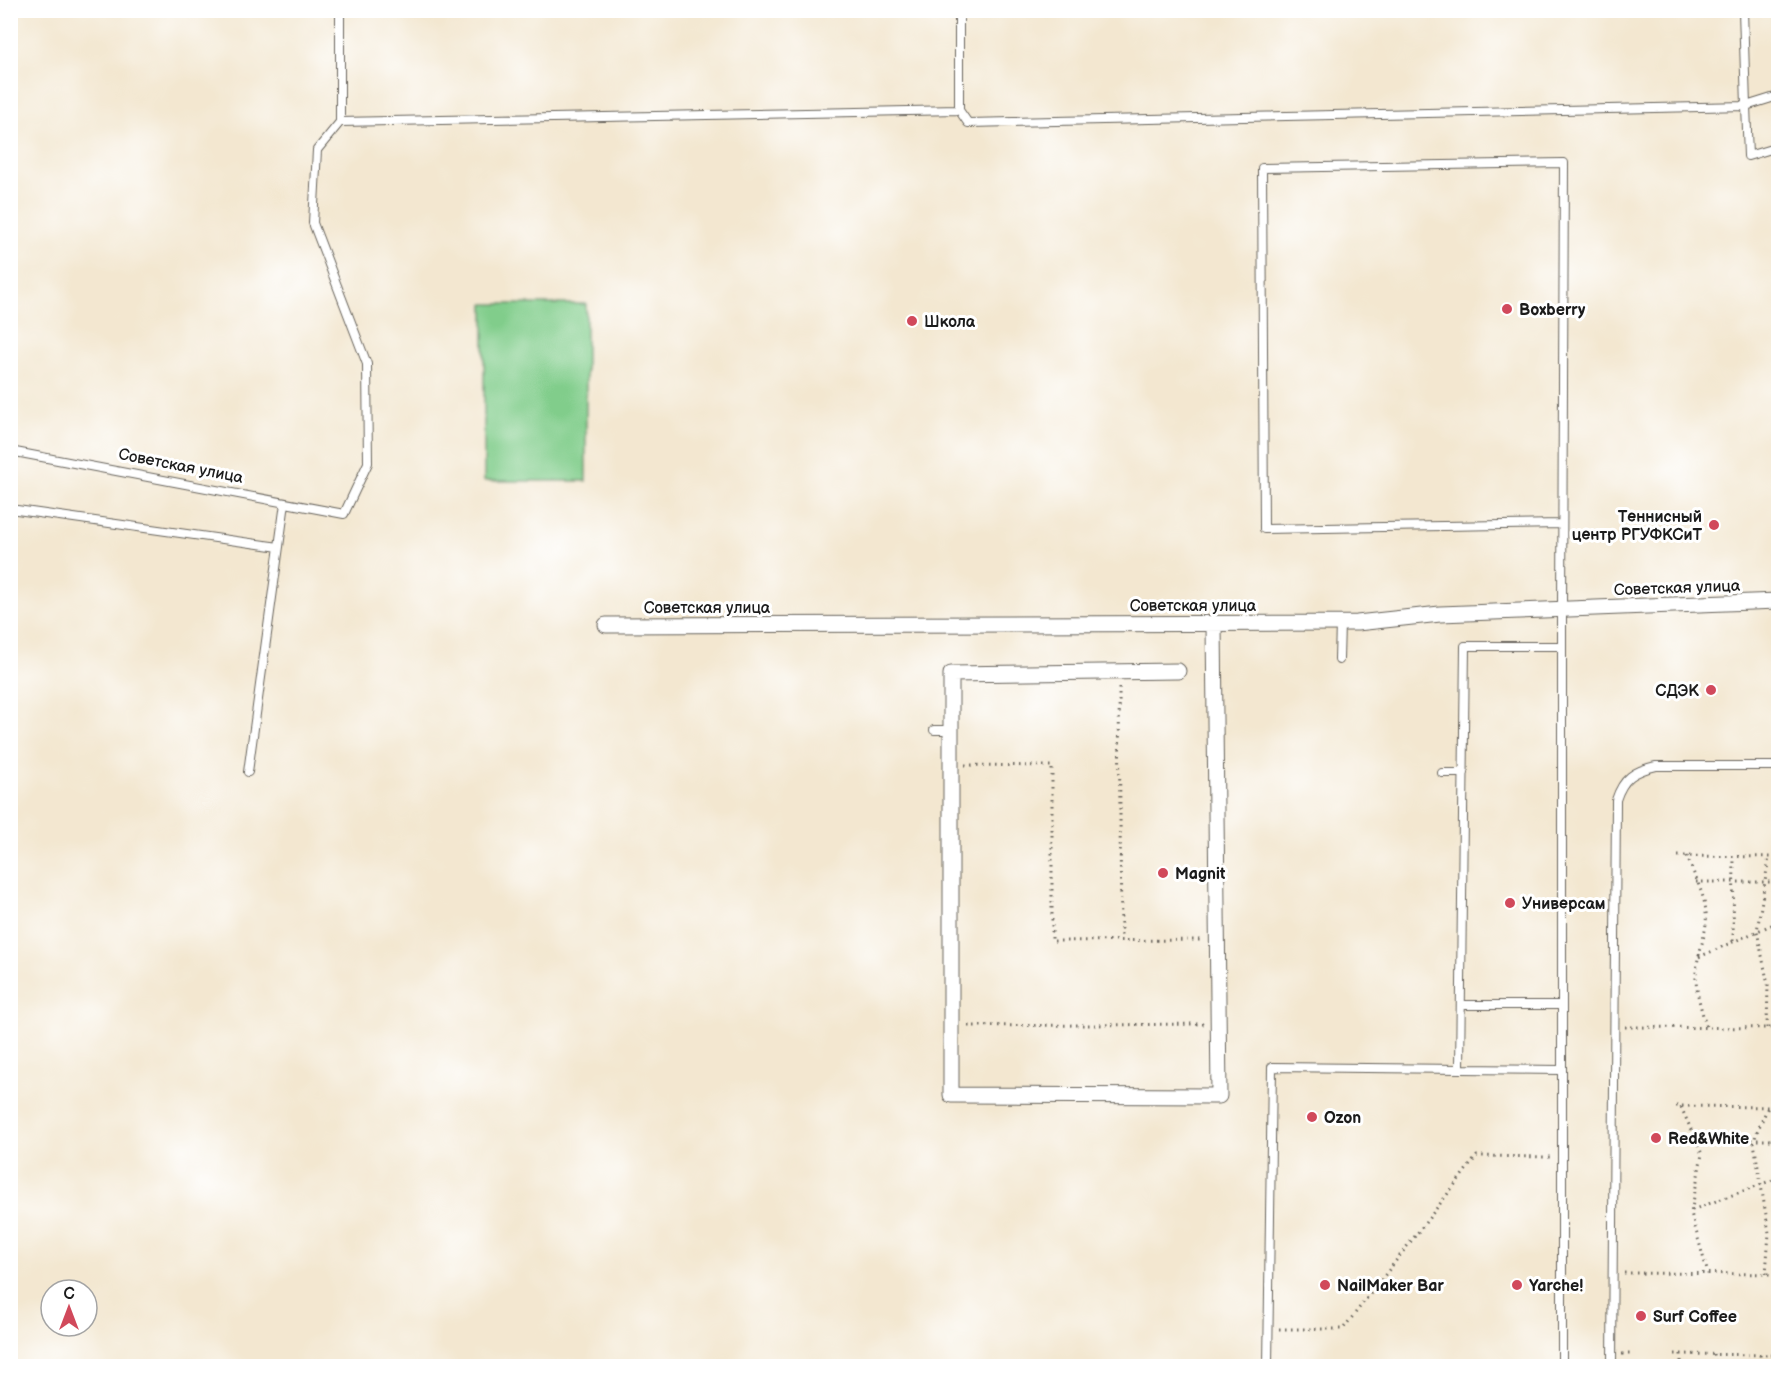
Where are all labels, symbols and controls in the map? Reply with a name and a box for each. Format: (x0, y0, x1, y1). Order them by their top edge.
place label: Boxberry (1519, 301, 1586, 320)
marker: Boxberry (1500, 302, 1514, 316)
place label: Школа (924, 313, 976, 332)
marker: Школа (905, 314, 919, 328)
street label: Советская улица (117, 445, 245, 488)
place label: Теннисный центр РГУФКСиТ (1572, 508, 1702, 545)
marker: Теннисный центр РГУФКСиТ (1707, 518, 1721, 532)
street label: Советская улица (1613, 577, 1741, 600)
street label: Советская улица (1130, 597, 1257, 616)
street label: Советская улица (644, 599, 771, 618)
place label: СДЭК (1655, 682, 1699, 701)
marker: СДЭК (1704, 683, 1718, 697)
place label: Magnit (1175, 865, 1226, 884)
marker: Magnit (1156, 866, 1170, 880)
place label: Универсам (1522, 895, 1605, 914)
marker: Универсам (1503, 896, 1517, 910)
place label: Ozon (1324, 1109, 1361, 1128)
marker: Ozon (1305, 1110, 1319, 1124)
place label: Red&White (1668, 1130, 1749, 1149)
marker: Red&White (1649, 1131, 1663, 1145)
place label: NailMaker Bar (1337, 1277, 1445, 1296)
place label: Yarche! (1529, 1277, 1583, 1296)
north arrow (39, 1278, 99, 1338)
marker: NailMaker Bar (1318, 1278, 1332, 1292)
marker: Yarche! (1510, 1278, 1524, 1292)
text: С (63, 1285, 75, 1304)
place label: Surf Coffee (1653, 1308, 1737, 1327)
marker: Surf Coffee (1634, 1309, 1648, 1323)

